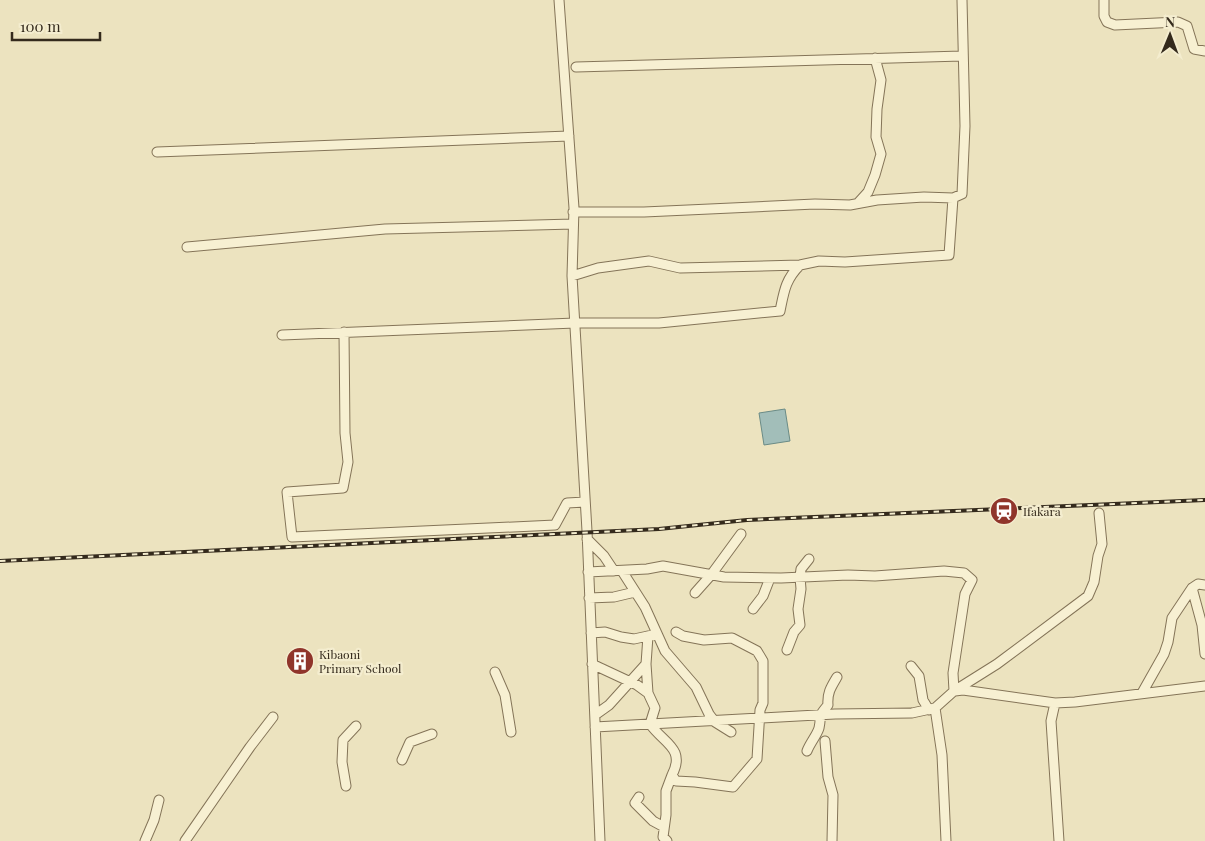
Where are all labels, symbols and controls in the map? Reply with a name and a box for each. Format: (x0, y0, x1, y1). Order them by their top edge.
scale bar (12, 10, 100, 42)
north arrow (1145, 10, 1195, 60)
text: N (1165, 12, 1175, 31)
text: 100 m (20, 16, 61, 36)
station icon: Ifakara (989, 496, 1019, 526)
place label: Ifakara (1023, 503, 1061, 519)
building icon: Kibaoni Primary School (285, 646, 315, 676)
place label: Kibaoni Primary School (319, 646, 402, 676)

